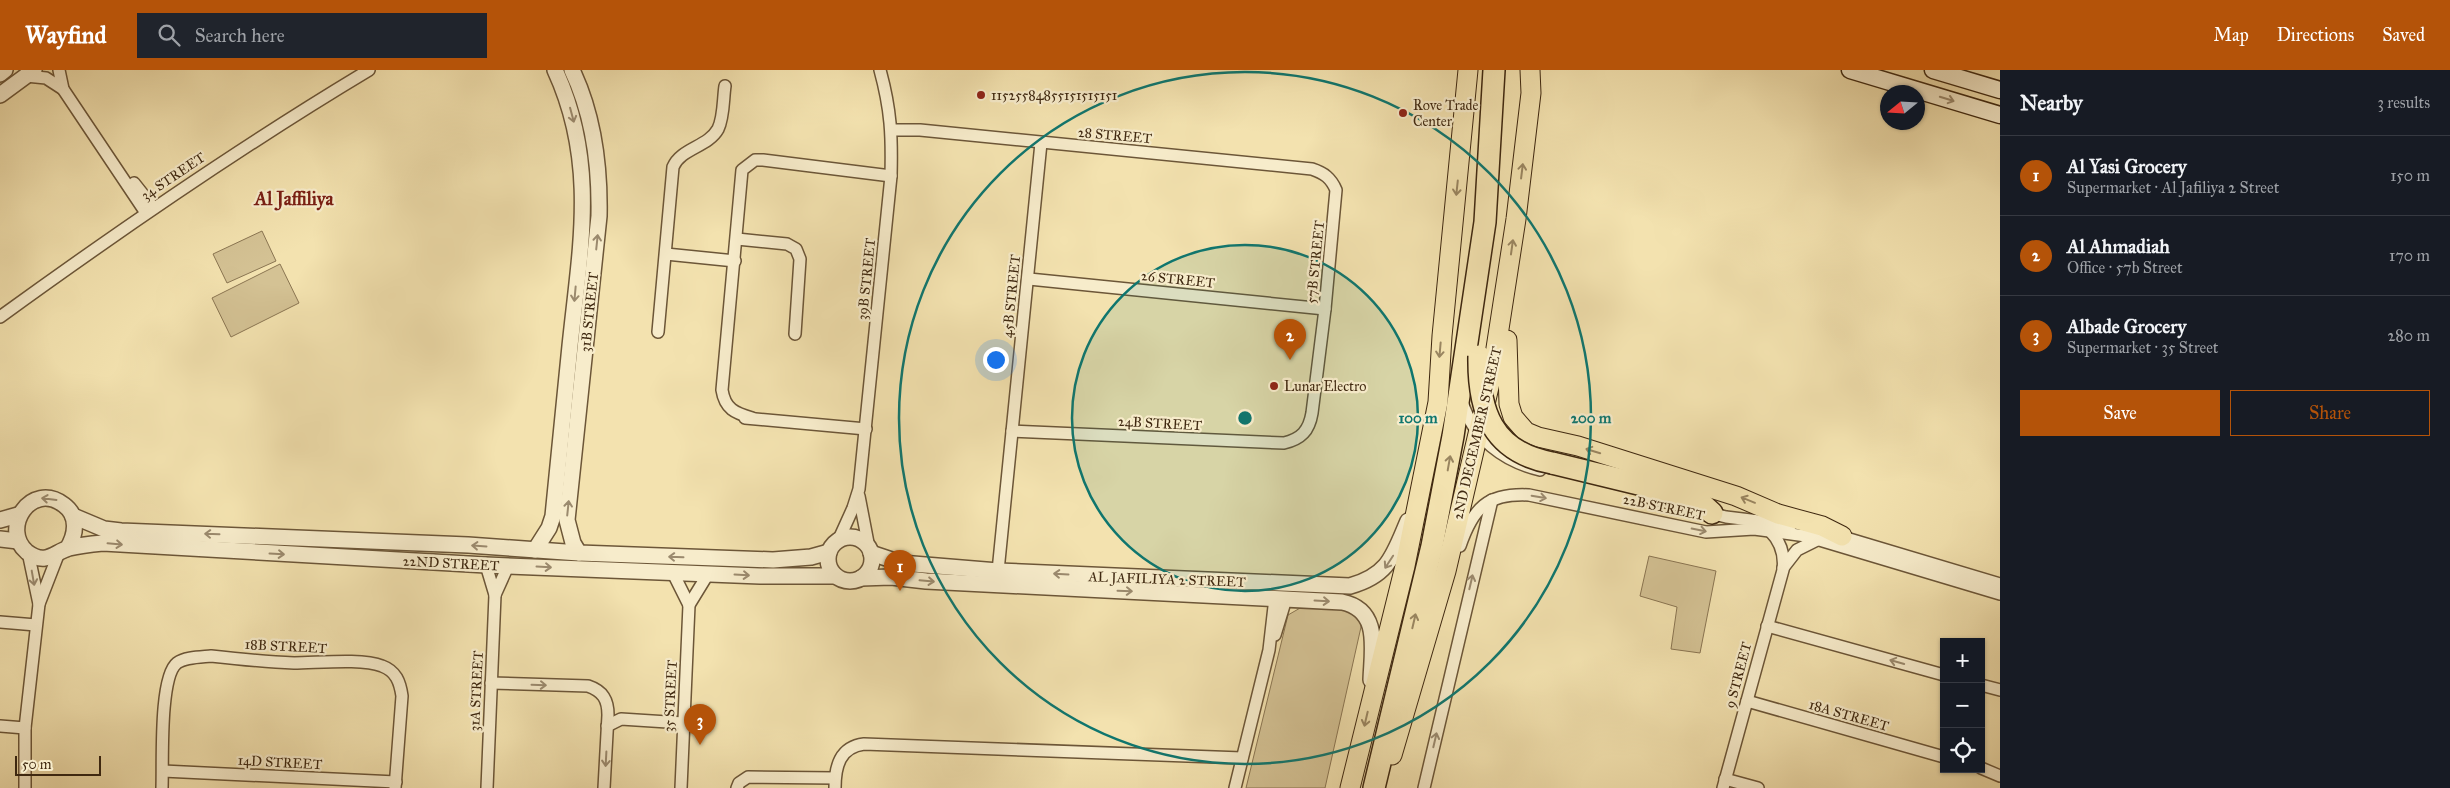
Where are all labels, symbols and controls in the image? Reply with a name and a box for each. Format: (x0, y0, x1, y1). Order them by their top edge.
search box (137, 13, 487, 58)
text: Wayfind (25, 20, 107, 50)
icon: search (155, 21, 183, 49)
text: Search here (195, 24, 285, 47)
text: Map (2213, 24, 2249, 46)
text: Directions (2277, 24, 2354, 46)
text: Saved (2382, 24, 2425, 46)
north arrow (1880, 85, 1925, 130)
place label: 11525584855151515151 (991, 87, 1118, 104)
marker: 11525584855151515151 (975, 89, 987, 101)
text: Nearby (2020, 90, 2083, 116)
text: 3 results (2377, 93, 2430, 112)
one-way arrow (1938, 94, 1954, 104)
place label: Rove Trade Center (1413, 97, 1479, 130)
one-way arrow (568, 107, 577, 123)
marker: Rove Trade Center (1397, 107, 1409, 119)
street label: 28 STREET (1077, 124, 1153, 147)
street label: 34 STREET (138, 149, 209, 204)
text: Al Yasi Grocery (2067, 155, 2187, 178)
one-way arrow (1517, 163, 1527, 179)
text: 1 (2033, 166, 2039, 185)
text: 150 m (2390, 166, 2430, 185)
text: Supermarket · Al Jafiliya 2 Street (2067, 178, 2279, 197)
one-way arrow (1452, 180, 1462, 196)
district label: Al Jaffiliya (252, 187, 335, 211)
street label: 57B STREET (1303, 219, 1328, 304)
one-way arrow (592, 234, 601, 250)
text: Al Ahmadiah (2067, 235, 2170, 258)
street label: 39B STREET (854, 237, 879, 321)
one-way arrow (1507, 239, 1517, 255)
text: 2 (2032, 246, 2040, 265)
text: 170 m (2389, 246, 2430, 265)
street label: 45B STREET (999, 253, 1024, 339)
text: Office · 57b Street (2067, 258, 2183, 277)
street label: 26 STREET (1140, 267, 1216, 292)
street label: 31B STREET (577, 271, 602, 353)
one-way arrow (570, 286, 580, 302)
text: Albade Grocery (2067, 315, 2186, 338)
pin: 2 (1274, 319, 1306, 360)
text: 3 (2033, 326, 2039, 345)
text: 280 m (2387, 326, 2430, 345)
text: Supermarket · 35 Street (2067, 338, 2219, 357)
one-way arrow (1436, 342, 1445, 358)
street label: 2ND DECEMBER STREET (1449, 345, 1506, 521)
your location (983, 347, 1009, 373)
place label: Lunar Electro (1284, 378, 1366, 395)
marker: Lunar Electro (1268, 380, 1280, 392)
button: Save (2020, 390, 2220, 436)
button: Share (2230, 390, 2430, 436)
centre of rings (1236, 409, 1254, 427)
text: 100 m (1398, 409, 1438, 427)
text: 200 m (1571, 409, 1612, 427)
street label: 24B STREET (1118, 413, 1203, 434)
one-way arrow (1585, 445, 1601, 455)
one-way arrow (1444, 455, 1454, 471)
street label: 22B STREET (1621, 491, 1707, 525)
one-way arrow (1531, 492, 1547, 502)
one-way arrow (42, 494, 58, 504)
one-way arrow (1741, 495, 1756, 505)
one-way arrow (563, 500, 573, 516)
one-way arrow (1690, 526, 1706, 535)
one-way arrow (204, 530, 220, 539)
one-way arrow (107, 540, 123, 549)
one-way arrow (471, 541, 487, 550)
one-way arrow (269, 549, 285, 558)
pin: 1 (884, 550, 916, 591)
street label: 22ND STREET (402, 552, 500, 575)
one-way arrow (668, 552, 684, 562)
one-way arrow (1384, 554, 1394, 568)
one-way arrow (536, 563, 552, 572)
street label: AL JAFILIYA 2 STREET (1087, 568, 1246, 592)
one-way arrow (1053, 569, 1070, 579)
one-way arrow (29, 570, 39, 586)
one-way arrow (733, 570, 749, 580)
one-way arrow (1467, 575, 1476, 591)
one-way arrow (919, 577, 935, 586)
one-way arrow (1116, 587, 1132, 596)
one-way arrow (1314, 596, 1330, 605)
one-way arrow (1410, 614, 1419, 630)
street label: 18B STREET (244, 636, 328, 657)
map controls (1940, 638, 1985, 773)
button: + (1940, 638, 1985, 683)
street label: 9 STREET (1722, 640, 1756, 710)
street label: 31A STREET (466, 650, 487, 732)
one-way arrow (1889, 656, 1905, 666)
street label: 35 STREET (660, 659, 681, 733)
one-way arrow (531, 680, 547, 690)
button: − (1940, 683, 1985, 728)
street label: 18A STREET (1807, 696, 1891, 735)
pin: 3 (684, 704, 716, 745)
one-way arrow (1361, 711, 1370, 727)
button: locate (1940, 728, 1985, 773)
one-way arrow (1431, 733, 1440, 749)
one-way arrow (601, 751, 610, 767)
street label: 14D STREET (237, 752, 323, 773)
scale bar (15, 753, 101, 776)
text: 50 m (22, 756, 51, 773)

